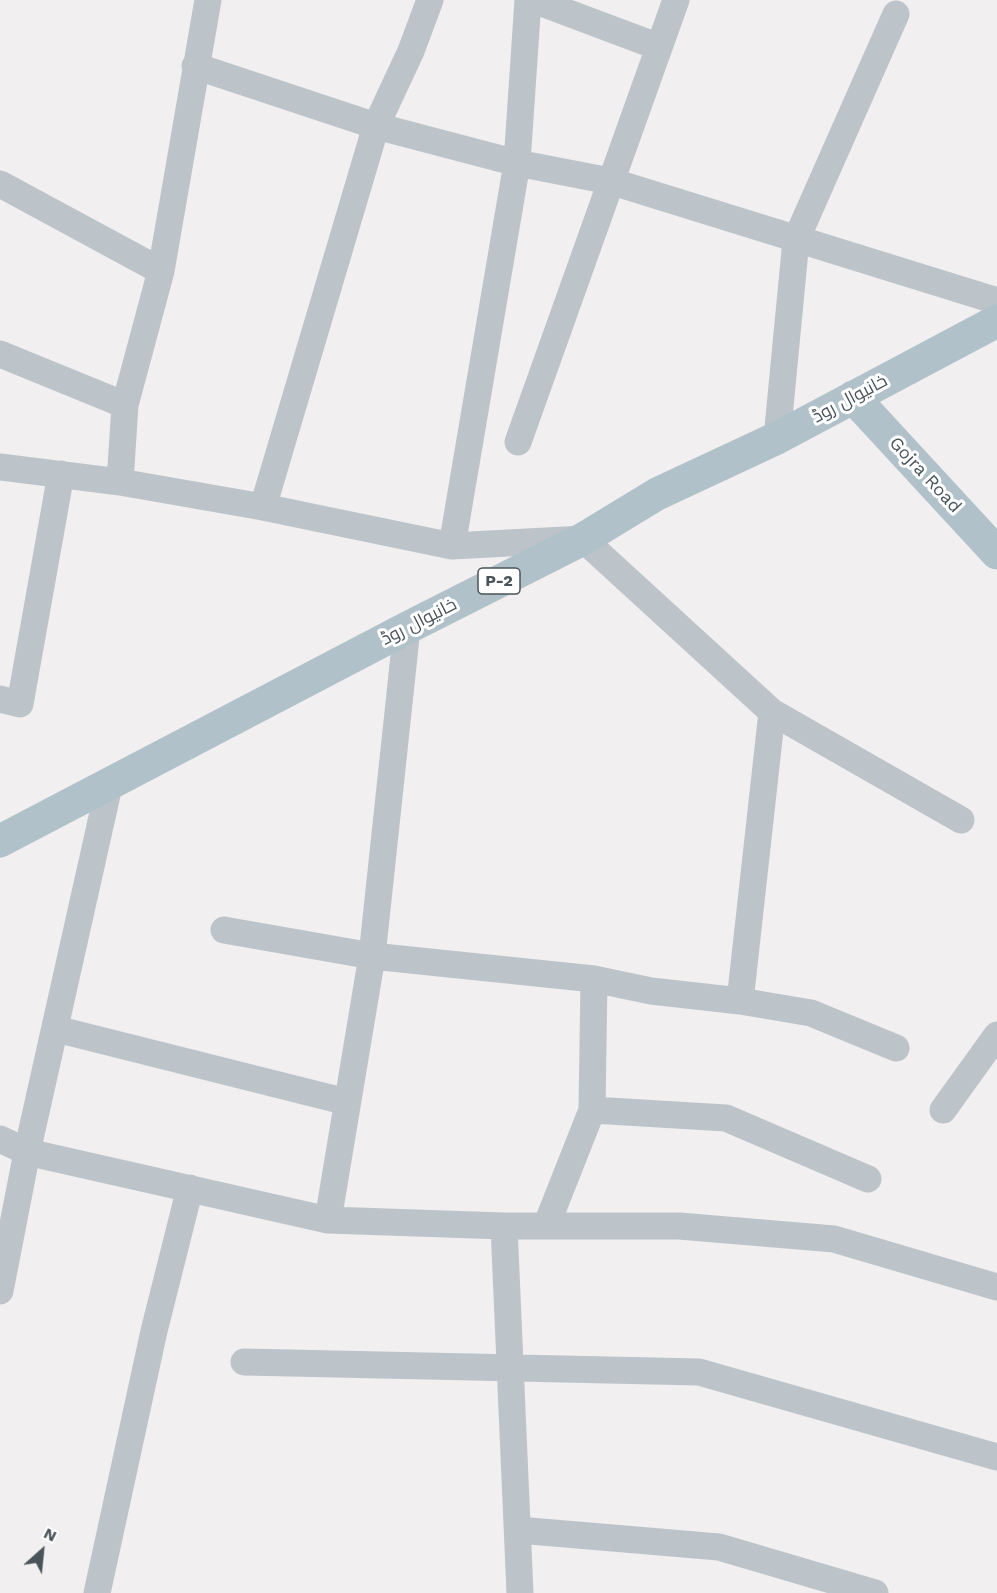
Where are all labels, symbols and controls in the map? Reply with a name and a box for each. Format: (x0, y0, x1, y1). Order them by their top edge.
street label: خانیوال روڈ (809, 370, 891, 428)
street label: Gojra Road (884, 433, 966, 517)
road number: P-2 (478, 568, 520, 594)
street label: خانیوال روڈ (378, 594, 460, 650)
north arrow (12, 1521, 72, 1581)
text: N (41, 1523, 60, 1546)

